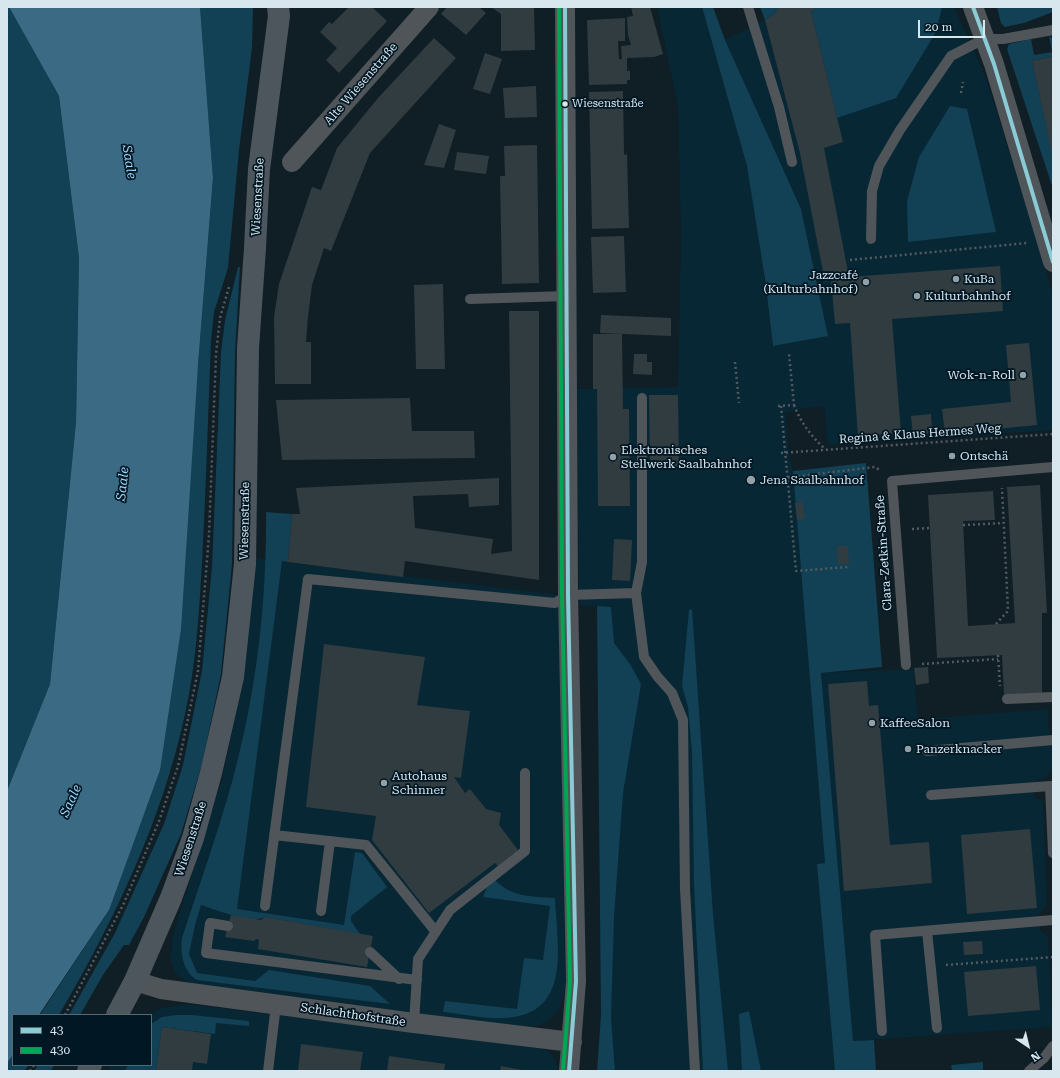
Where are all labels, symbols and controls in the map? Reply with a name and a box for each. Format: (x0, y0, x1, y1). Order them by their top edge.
scale bar (920, 12, 987, 38)
text: 20 m (925, 20, 952, 34)
street label: Alte Wiesenstraße (321, 40, 401, 128)
place label: Wiesenstraße (572, 97, 644, 111)
marker: Wiesenstraße (560, 99, 570, 109)
water label: Saale (119, 144, 139, 180)
street label: Wiesenstraße (249, 158, 267, 236)
place label: Jazzcafé (Kulturbahnhof) (764, 268, 858, 296)
place label: KuBa (964, 272, 994, 286)
marker: KuBa (951, 274, 961, 284)
marker: Jazzcafé (Kulturbahnhof) (861, 277, 871, 287)
place label: Kulturbahnhof (925, 289, 1011, 303)
marker: Kulturbahnhof (912, 291, 922, 301)
place label: Wok-n-Roll (948, 368, 1015, 382)
marker: Wok-n-Roll (1018, 370, 1028, 380)
street label: Regina & Klaus Hermes Weg (839, 421, 1001, 447)
place label: Elektronisches Stellwerk Saalbahnhof (621, 443, 752, 471)
place label: Ontschä (960, 449, 1008, 463)
marker: Ontschä (947, 451, 957, 461)
marker: Elektronisches Stellwerk Saalbahnhof (608, 452, 618, 462)
water label: Saale (113, 466, 133, 502)
place label: Jena Saalbahnhof (760, 473, 864, 487)
marker: Jena Saalbahnhof (745, 474, 757, 486)
street label: Wiesenstraße (237, 482, 253, 560)
street label: Clara-Zetkin-Straße (873, 495, 895, 611)
place label: KaffeeSalon (880, 716, 950, 730)
marker: KaffeeSalon (867, 718, 877, 728)
place label: Panzerknacker (916, 742, 1002, 756)
marker: Panzerknacker (903, 744, 913, 754)
place label: Autohaus Schinner (392, 769, 447, 797)
marker: Autohaus Schinner (379, 778, 389, 788)
water label: Saale (57, 782, 85, 820)
street label: Wiesenstraße (172, 800, 210, 878)
street label: Schlachthofstraße (299, 1000, 407, 1030)
legend (12, 1014, 152, 1066)
text: 43 (50, 1023, 63, 1037)
north arrow (1008, 1026, 1048, 1066)
text: 430 (50, 1043, 70, 1057)
text: N (1028, 1048, 1042, 1064)

